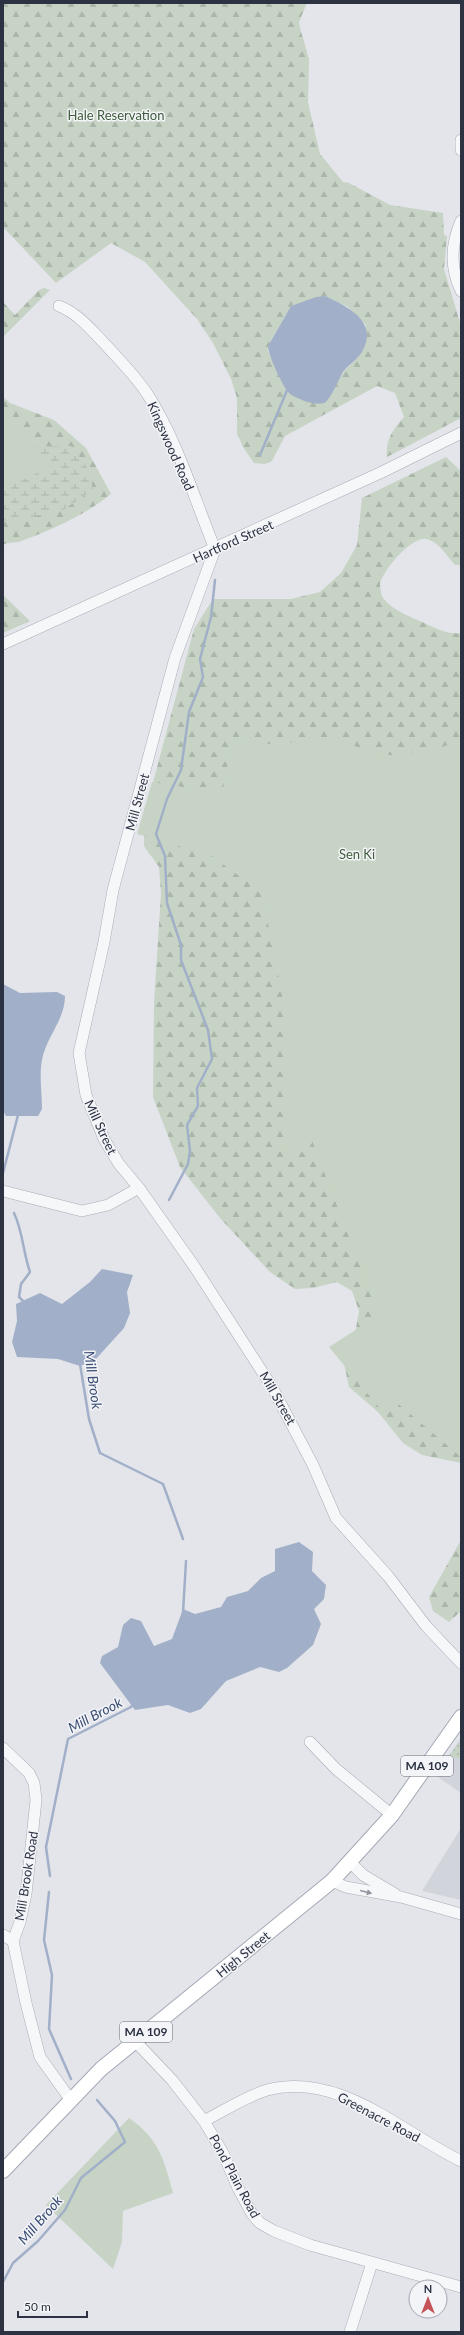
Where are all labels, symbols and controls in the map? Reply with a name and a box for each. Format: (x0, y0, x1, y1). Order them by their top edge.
park label: Hale Reservation (68, 107, 164, 123)
street label: Kingswood Road (144, 399, 198, 493)
street label: Hartford Street (190, 516, 276, 566)
street label: Mill Street (122, 771, 152, 832)
park label: Sen Ki (339, 846, 375, 862)
street label: Mill Street (81, 1097, 121, 1157)
water label: Mill Brook (81, 1350, 106, 1411)
street label: Mill Street (256, 1369, 300, 1428)
water label: Mill Brook (65, 1693, 125, 1736)
road number: MA 109 (401, 1756, 453, 1776)
street label: Mill Brook Road (11, 1830, 41, 1922)
one-way arrow (359, 1889, 372, 1895)
street label: High Street (213, 1927, 273, 1981)
road number: MA 109 (120, 2022, 172, 2042)
street label: Greenacre Road (335, 2089, 423, 2145)
street label: Pond Plain Road (206, 2131, 264, 2221)
water label: Mill Brook (14, 2192, 66, 2247)
north arrow (408, 2279, 448, 2319)
text: N (424, 2282, 432, 2295)
scale bar (18, 2293, 87, 2319)
text: 50 m (24, 2299, 51, 2314)

